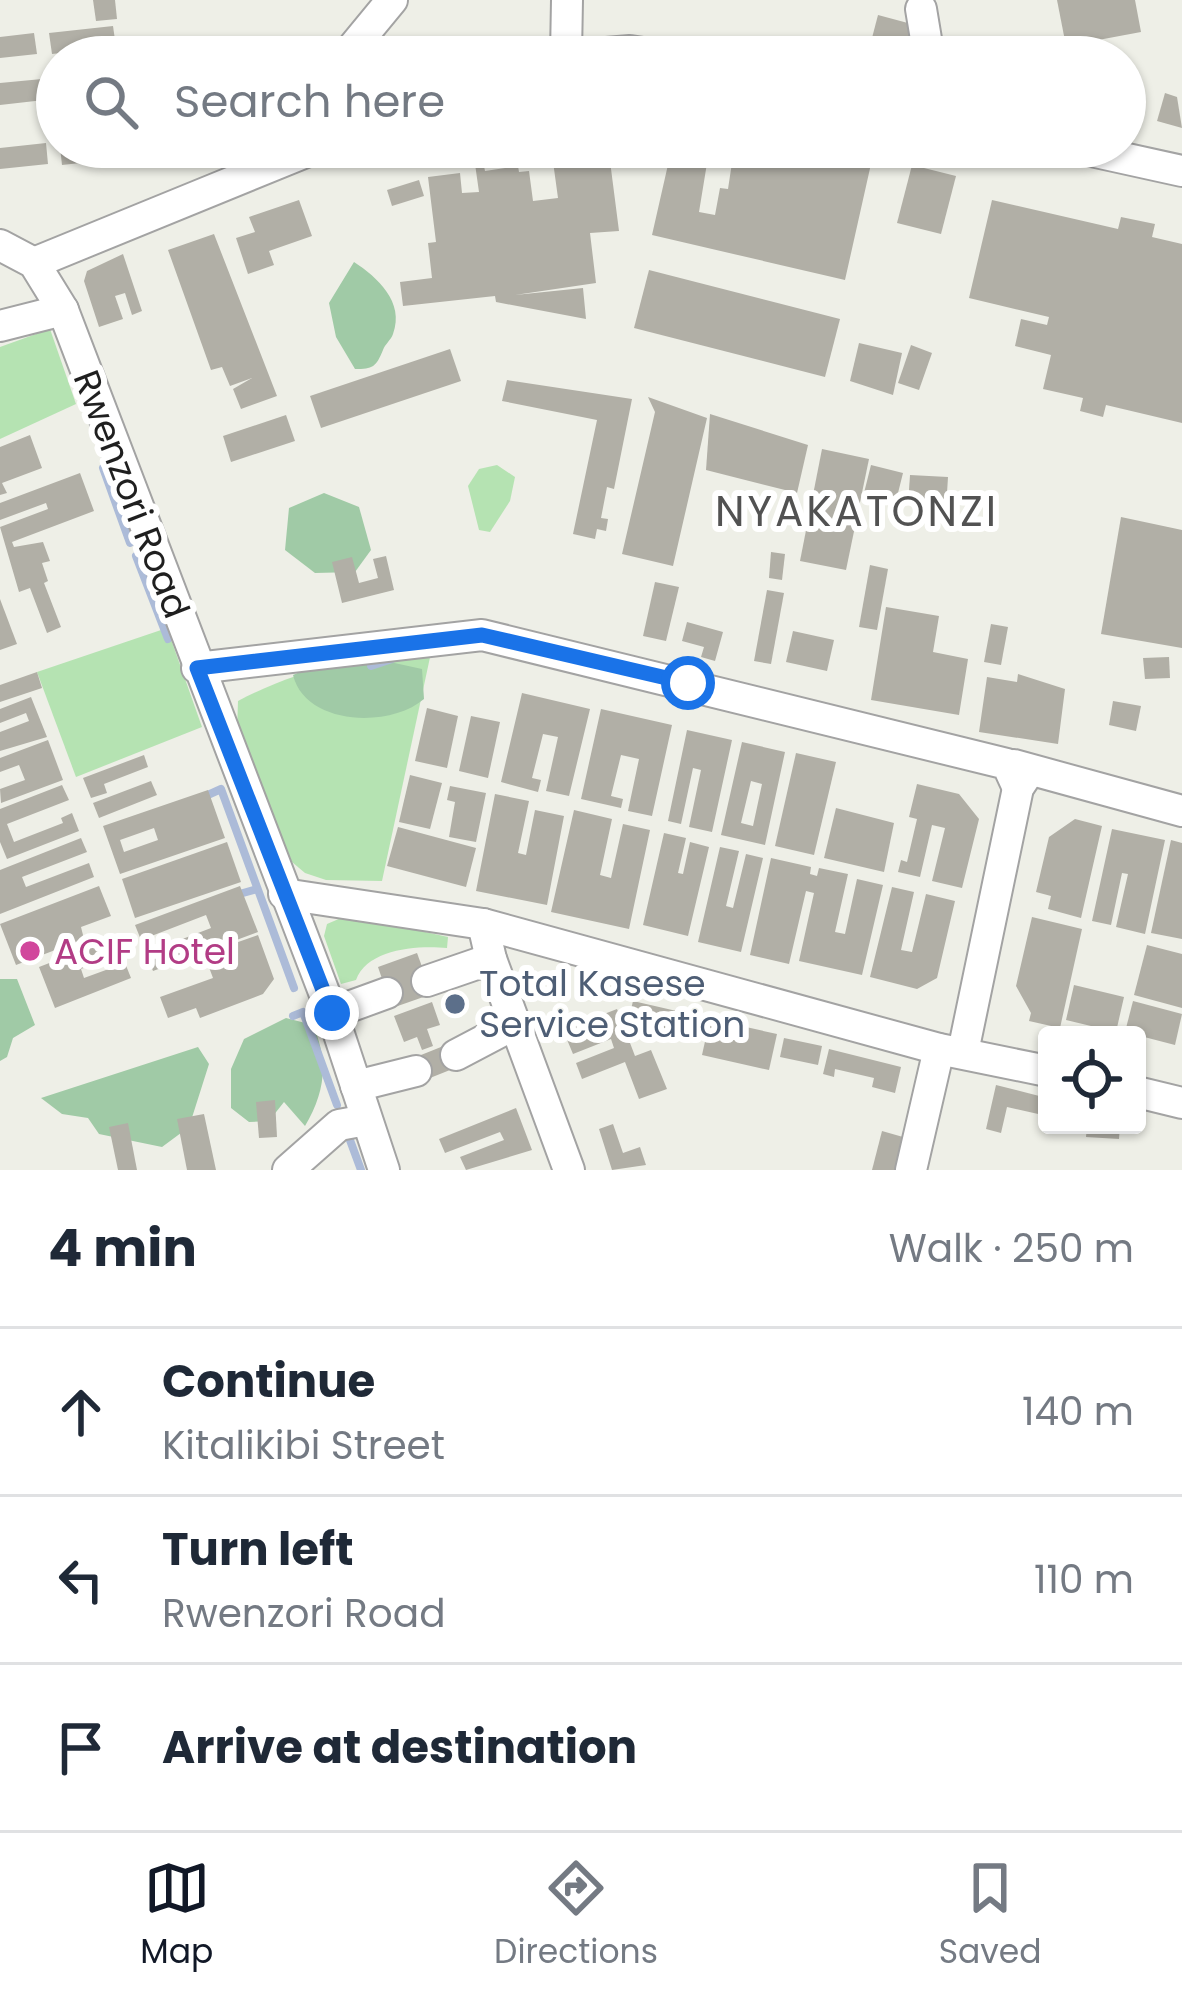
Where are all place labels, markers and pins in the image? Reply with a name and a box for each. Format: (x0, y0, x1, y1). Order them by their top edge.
place label: ACIF Hotel (54, 926, 235, 977)
marker: ACIF Hotel (17, 938, 43, 964)
place label: Total Kasese Service Station (479, 958, 745, 1050)
marker: Total Kasese Service Station (442, 991, 468, 1017)

